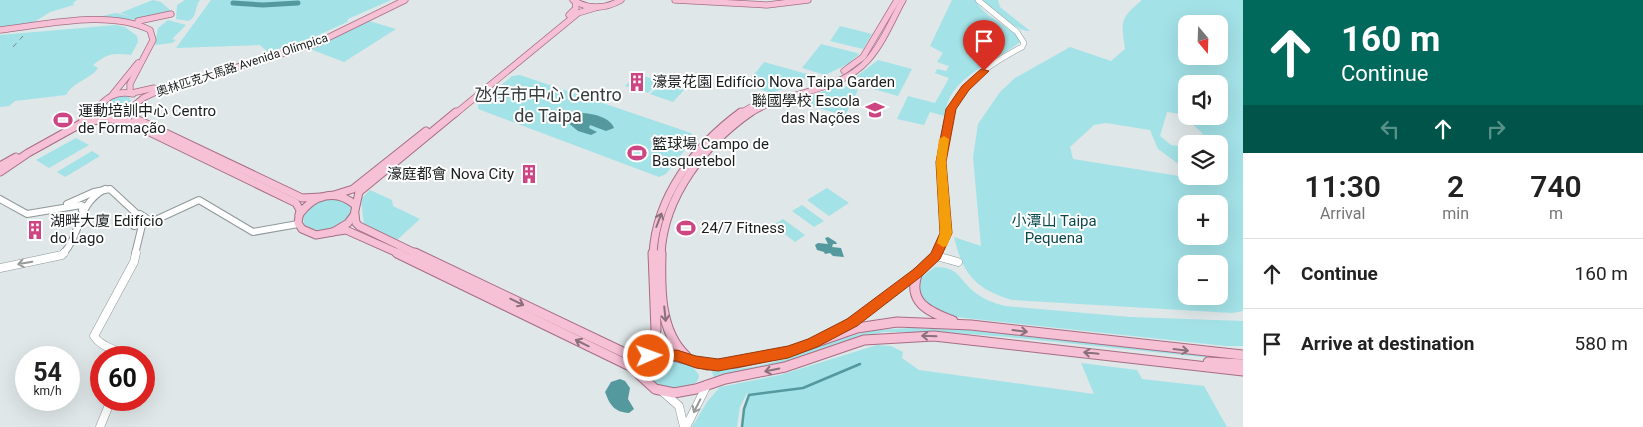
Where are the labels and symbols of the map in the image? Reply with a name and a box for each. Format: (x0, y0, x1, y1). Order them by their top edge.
north arrow (1178, 15, 1228, 65)
pin (963, 20, 1005, 71)
street label: 奧林匹克大馬路 Avenida Olímpica (154, 31, 330, 99)
building icon: 濠景花園 Edifício Nova Taipa Garden (626, 71, 648, 93)
place label: 濠景花園 Edifício Nova Taipa Garden (652, 73, 895, 91)
district label: 氹仔市中心 Centro de Taipa (474, 84, 622, 126)
place label: 聯國學校 Escola das Nações (752, 92, 860, 127)
school or university icon: 聯國學校 Escola das Nações (864, 99, 886, 121)
place label: 運動培訓中心 Centro de Formação (78, 102, 216, 137)
sports icon: 運動培訓中心 Centro de Formação (52, 109, 74, 131)
place label: 籃球場 Campo de Basquetebol (652, 135, 769, 170)
sports icon: 籃球場 Campo de Basquetebol (626, 142, 648, 164)
building icon: 濠庭都會 Nova City (518, 163, 540, 185)
place label: 濠庭都會 Nova City (387, 165, 514, 183)
place label: 湖畔大廈 Edifício do Lago (50, 212, 163, 247)
park label: 小潭山 Taipa Pequena (1011, 212, 1097, 247)
one-way arrow (655, 213, 665, 228)
sports icon: 24/7 Fitness (675, 217, 697, 239)
building icon: 湖畔大廈 Edifício do Lago (24, 219, 46, 241)
place label: 24/7 Fitness (701, 219, 785, 237)
one-way arrow (18, 259, 34, 269)
one-way arrow (509, 298, 524, 307)
one-way arrow (660, 305, 670, 321)
one-way arrow (1012, 326, 1028, 336)
position arrow (622, 329, 674, 381)
one-way arrow (921, 331, 938, 341)
one-way arrow (575, 337, 590, 347)
one-way arrow (1173, 345, 1189, 355)
speed limit sign: 60 (90, 346, 155, 411)
one-way arrow (1083, 348, 1099, 358)
one-way arrow (764, 366, 780, 375)
one-way arrow (692, 398, 701, 413)

